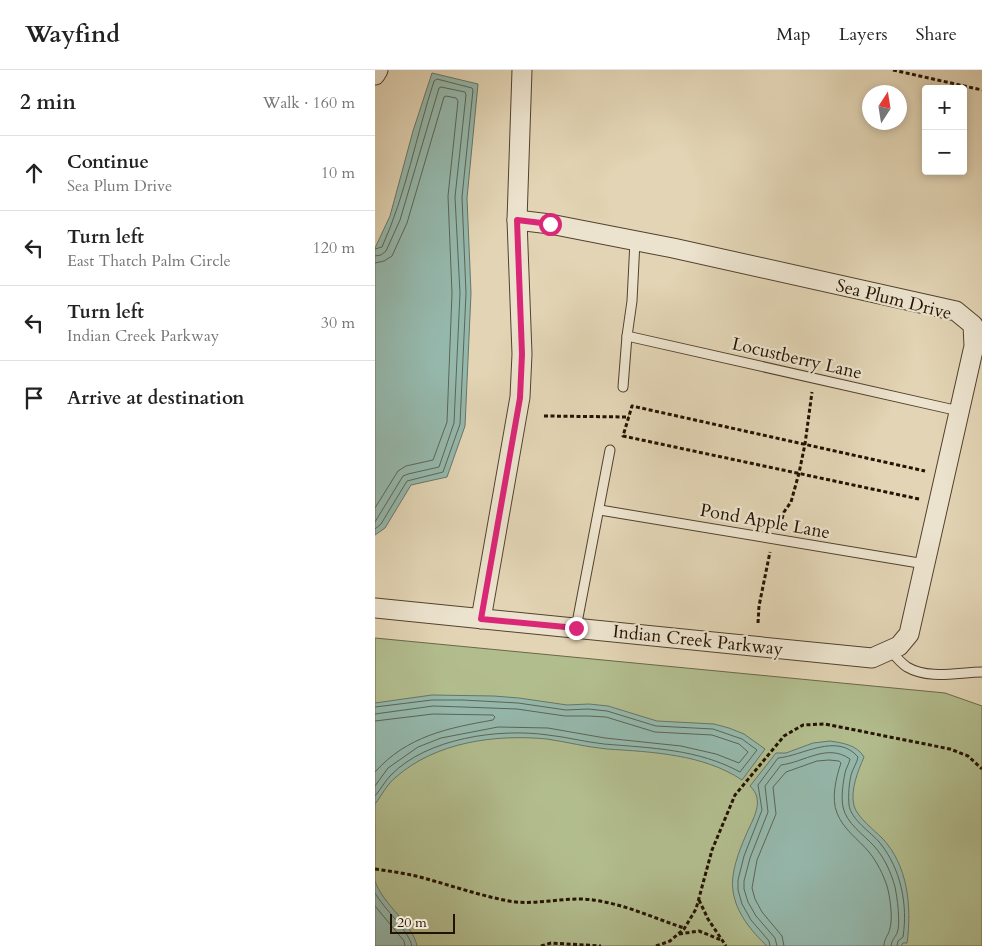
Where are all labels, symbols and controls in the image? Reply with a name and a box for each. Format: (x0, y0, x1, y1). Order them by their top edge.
text: Wayfind (25, 18, 120, 51)
text: Map (776, 22, 811, 47)
text: Layers (839, 22, 888, 47)
text: Share (916, 22, 957, 47)
north arrow (862, 85, 907, 130)
map controls (922, 85, 967, 175)
button: + (922, 85, 967, 130)
text: 2 min (20, 88, 76, 117)
text: Walk · 160 m (263, 92, 355, 114)
button: − (922, 130, 967, 175)
text: Continue (67, 149, 149, 175)
icon: ahead (20, 159, 48, 187)
text: 10 m (321, 162, 355, 184)
text: Sea Plum Drive (67, 175, 172, 197)
route start (539, 213, 562, 236)
text: Turn left (67, 224, 144, 250)
icon: left (20, 234, 48, 262)
text: 120 m (313, 237, 355, 259)
text: East Thatch Palm Circle (67, 250, 231, 272)
street label: Sea Plum Drive (833, 273, 954, 326)
text: Turn left (67, 299, 144, 325)
icon: left (20, 309, 48, 337)
text: 30 m (321, 312, 355, 334)
text: Indian Creek Parkway (67, 325, 219, 347)
street label: Locustberry Lane (729, 331, 864, 386)
icon: arrive (20, 384, 48, 412)
text: Arrive at destination (67, 385, 244, 411)
street label: Pond Apple Lane (698, 498, 832, 545)
route end (565, 617, 588, 640)
street label: Indian Creek Parkway (611, 619, 785, 662)
scale bar (390, 911, 455, 934)
text: 20 m (397, 913, 427, 932)

